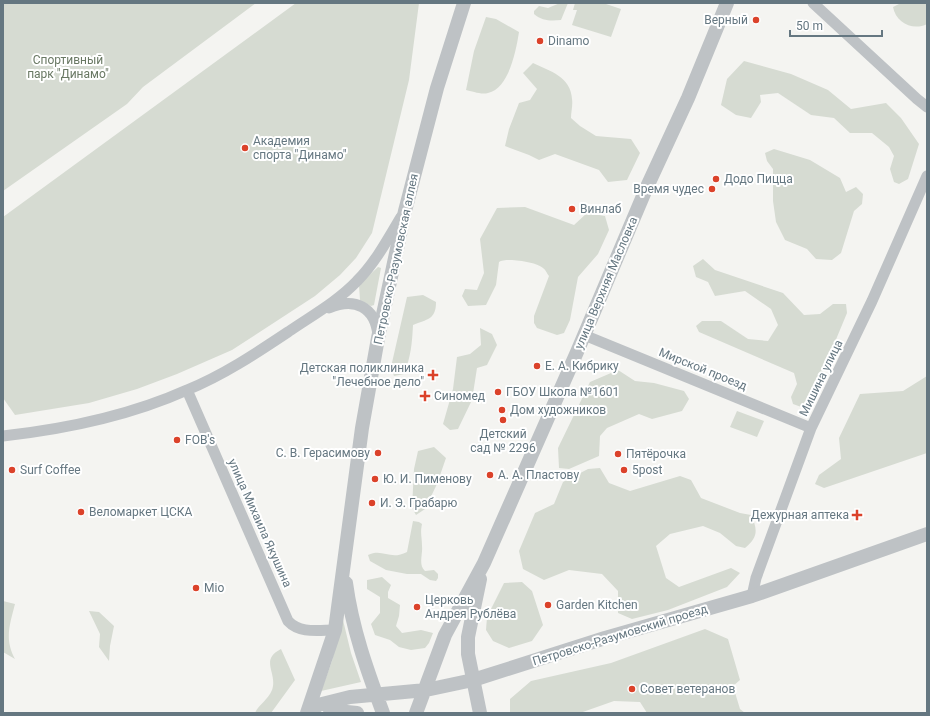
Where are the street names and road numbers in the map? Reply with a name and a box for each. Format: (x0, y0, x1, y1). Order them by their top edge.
street label: Петровско-Разумовская аллея (371, 172, 421, 346)
street label: улица Верхняя Масловка (572, 215, 640, 351)
street label: Мишина улица (796, 337, 846, 419)
street label: Мирской проезд (657, 345, 749, 393)
street label: улица Михаила Якушина (225, 457, 295, 589)
street label: Петровско-Разумовский проезд (531, 602, 709, 668)

